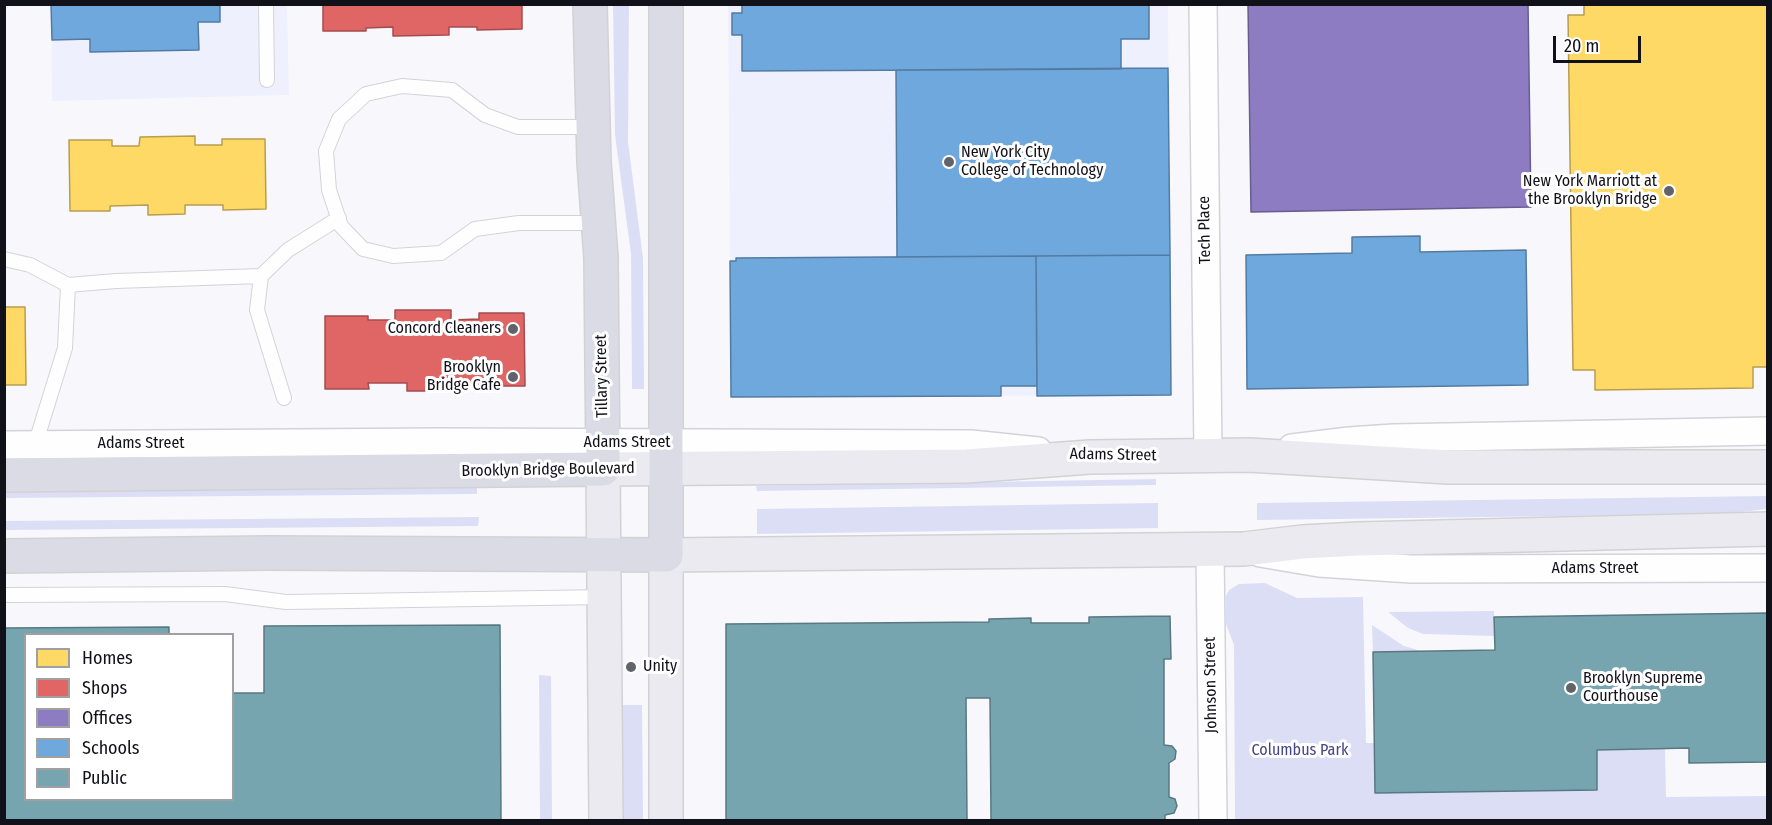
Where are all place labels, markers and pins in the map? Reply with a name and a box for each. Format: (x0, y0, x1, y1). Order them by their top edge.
place label: New York City College of Technology (961, 143, 1103, 181)
marker: New York City College of Technology (942, 155, 956, 169)
place label: New York Marriott at the Brooklyn Bridge (1523, 172, 1657, 210)
marker: New York Marriott at the Brooklyn Bridge (1662, 184, 1676, 198)
place label: Concord Cleaners (388, 319, 501, 339)
marker: Concord Cleaners (506, 322, 520, 336)
place label: Brooklyn Bridge Cafe (427, 358, 501, 396)
marker: Brooklyn Bridge Cafe (506, 370, 520, 384)
place label: Unity (643, 657, 677, 677)
marker: Unity (624, 660, 638, 674)
place label: Brooklyn Supreme Courthouse (1583, 669, 1703, 707)
marker: Brooklyn Supreme Courthouse (1564, 681, 1578, 695)

